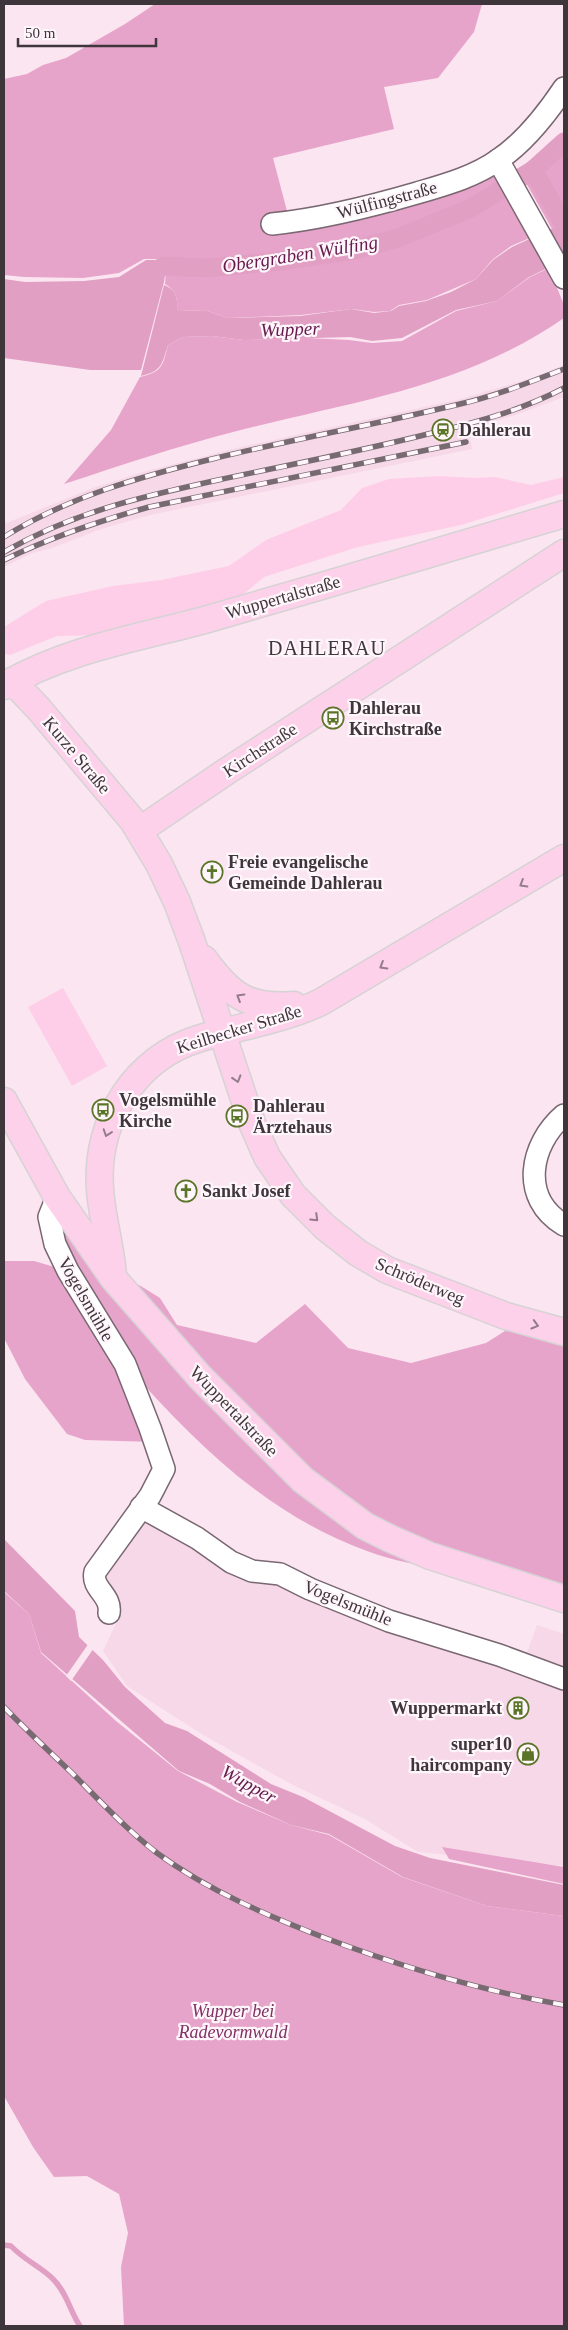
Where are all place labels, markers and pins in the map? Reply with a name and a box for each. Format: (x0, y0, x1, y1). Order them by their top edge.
station icon: Dahlerau (431, 418, 455, 442)
place label: Dahlerau (459, 420, 531, 440)
place label: Dahlerau Kirchstraße (349, 698, 442, 739)
bus stop icon: Dahlerau Kirchstraße (321, 706, 345, 730)
place label: Freie evangelische Gemeinde Dahlerau (228, 852, 383, 893)
church icon: Freie evangelische Gemeinde Dahlerau (200, 860, 224, 884)
place label: Vogelsmühle Kirche (119, 1090, 216, 1131)
place label: Dahlerau Ärztehaus (253, 1096, 332, 1137)
bus stop icon: Vogelsmühle Kirche (91, 1098, 115, 1122)
bus stop icon: Dahlerau Ärztehaus (225, 1104, 249, 1128)
church icon: Sankt Josef (174, 1179, 198, 1203)
place label: Sankt Josef (202, 1181, 292, 1201)
building icon: Wuppermarkt (506, 1696, 530, 1720)
place label: Wuppermarkt (390, 1698, 502, 1718)
place label: super10 haircompany (410, 1734, 512, 1775)
shop icon: super10 haircompany (516, 1742, 540, 1766)

